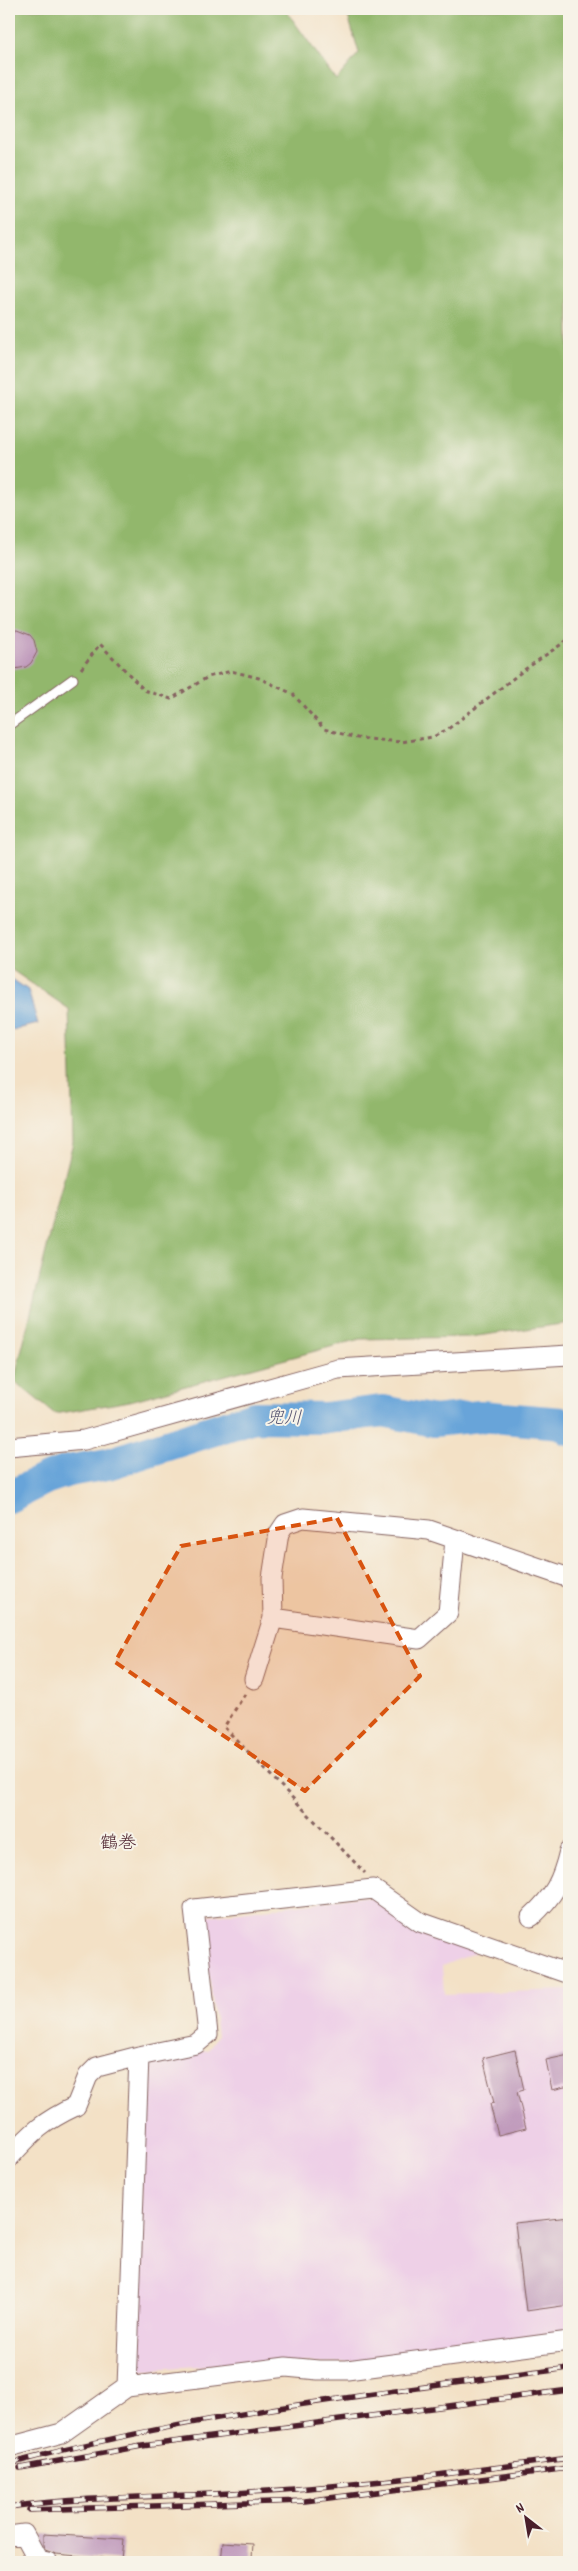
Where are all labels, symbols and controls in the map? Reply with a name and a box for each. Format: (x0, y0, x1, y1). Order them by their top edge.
water label: 兜川 (266, 1407, 302, 1432)
district label: 鶴巻 (100, 1832, 137, 1857)
north arrow (500, 2494, 550, 2544)
text: N (512, 2498, 529, 2519)

